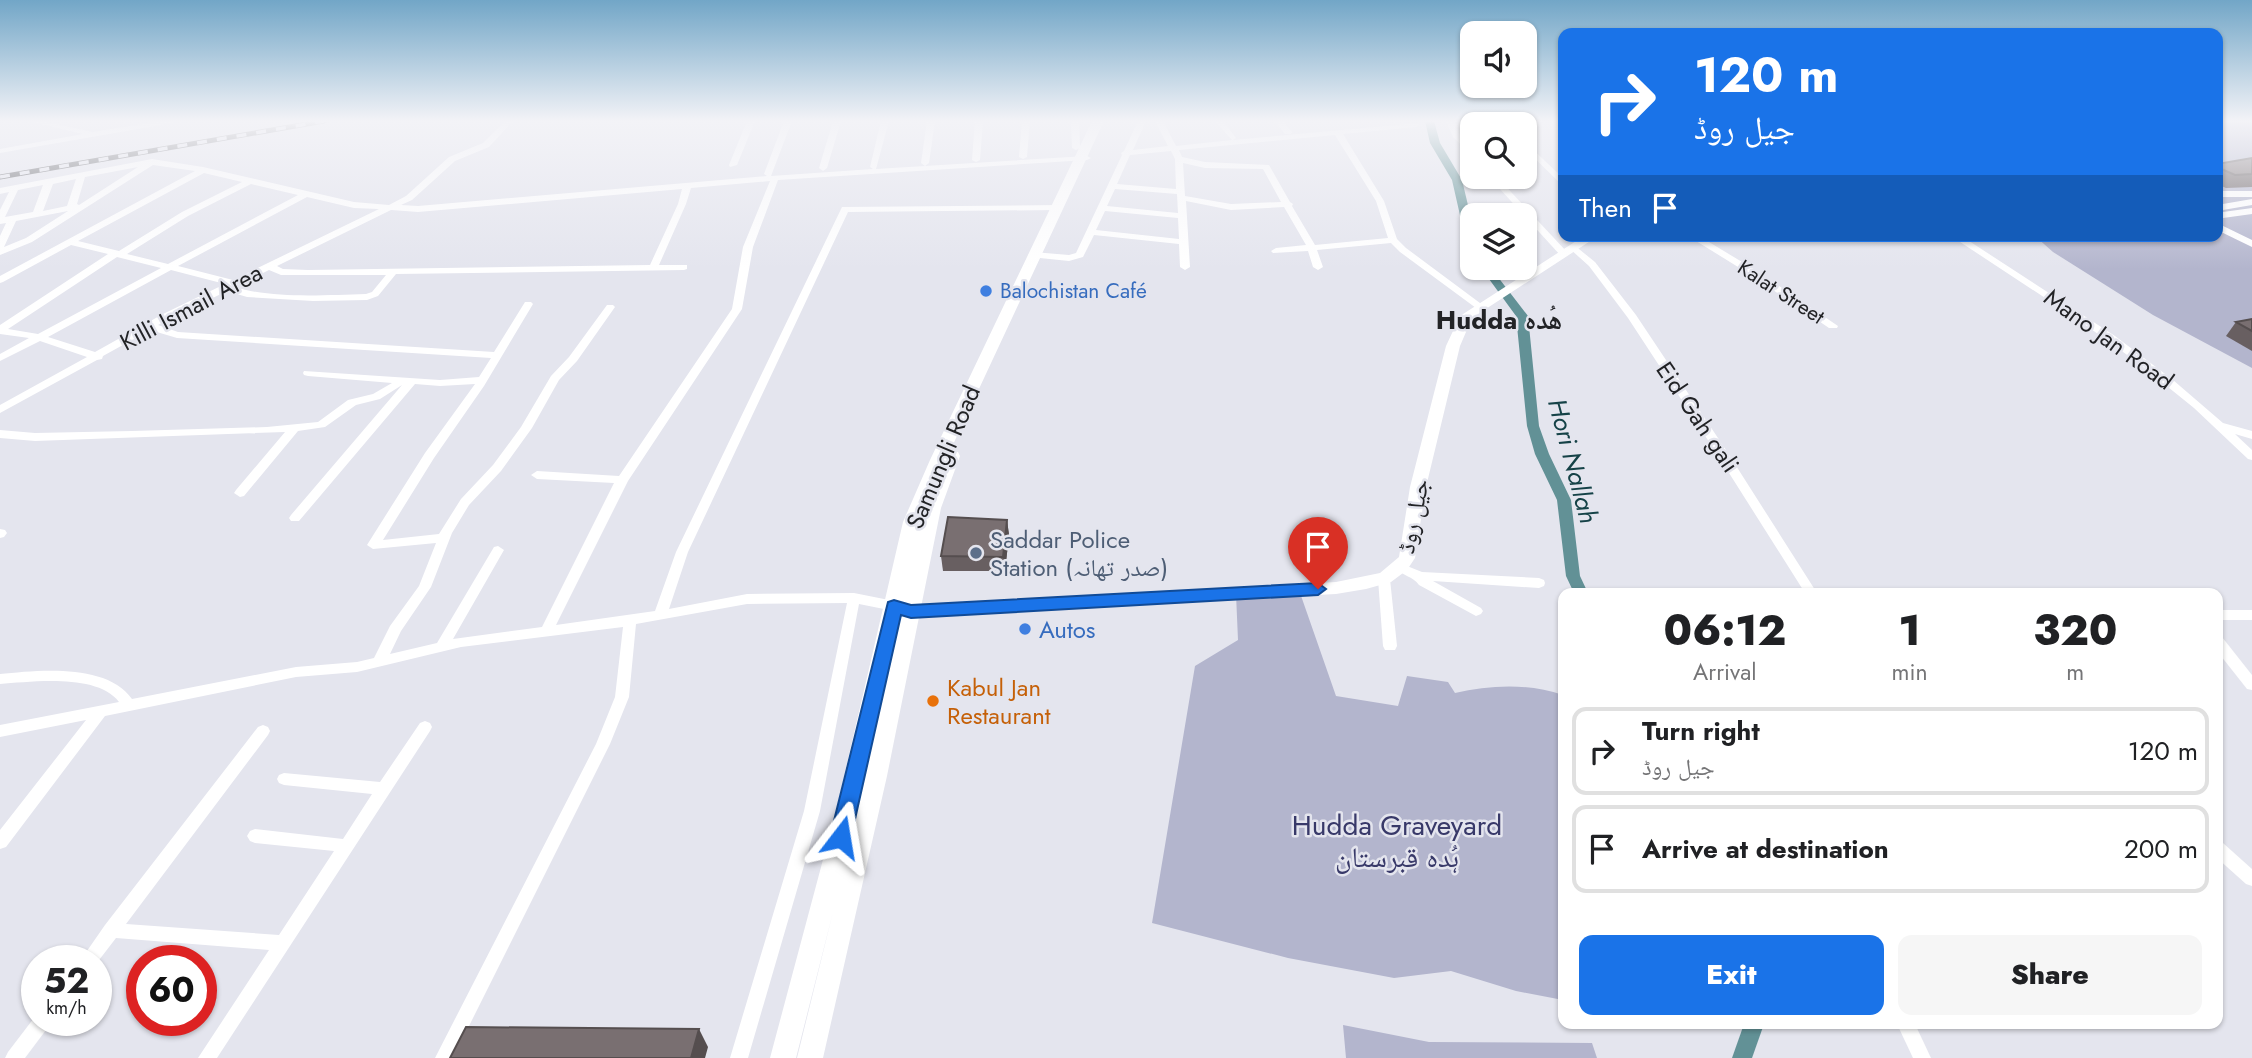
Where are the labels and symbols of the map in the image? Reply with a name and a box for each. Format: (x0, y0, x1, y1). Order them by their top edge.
street label: Kalat Street (1732, 253, 1830, 331)
street label: Killi Ismail Area (114, 255, 268, 359)
place label: Balochistan Café (1000, 276, 1147, 306)
street label: Mano Jan Road (2037, 280, 2181, 398)
marker: Balochistan Café (978, 283, 994, 299)
district label: Hudda ھُدہ (1436, 301, 1562, 339)
street label: Eid Gah gali (1648, 354, 1748, 480)
street label: Samungli Road (897, 380, 989, 534)
water label: Hori Nallah (1538, 394, 1608, 528)
street label: جیل روڈ (1388, 475, 1438, 557)
pin (1288, 517, 1348, 589)
place label: Saddar Police Station (صدر تھانہ) (990, 522, 1168, 585)
marker: Saddar Police Station (صدر تھانہ) (968, 545, 984, 561)
place label: Autos (1039, 612, 1096, 647)
marker: Autos (1017, 621, 1033, 637)
place label: Kabul Jan Restaurant (947, 670, 1051, 733)
marker: Kabul Jan Restaurant (925, 693, 941, 709)
position arrow (804, 800, 878, 874)
park label: Hudda Graveyard ہُدہ قبرستان (1292, 805, 1502, 878)
speed limit sign: 60 (126, 945, 217, 1036)

